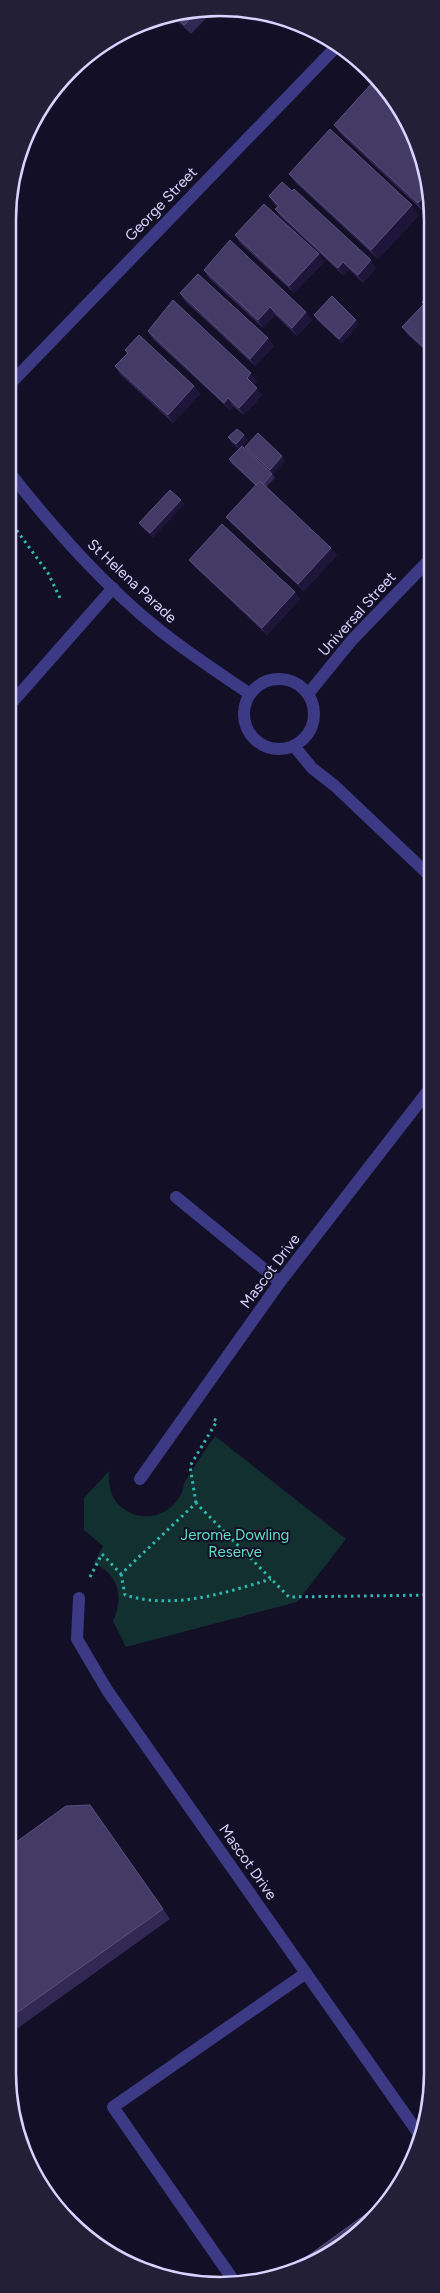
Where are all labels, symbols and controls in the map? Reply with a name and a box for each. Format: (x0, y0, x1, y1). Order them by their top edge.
street label: George Street (121, 163, 201, 245)
street label: St Helena Parade (84, 535, 180, 627)
street label: Universal Street (315, 568, 400, 660)
street label: Mascot Drive (236, 1230, 304, 1312)
park label: Jerome Dowling Reserve (181, 1526, 289, 1561)
street label: Mascot Drive (215, 1821, 281, 1903)

